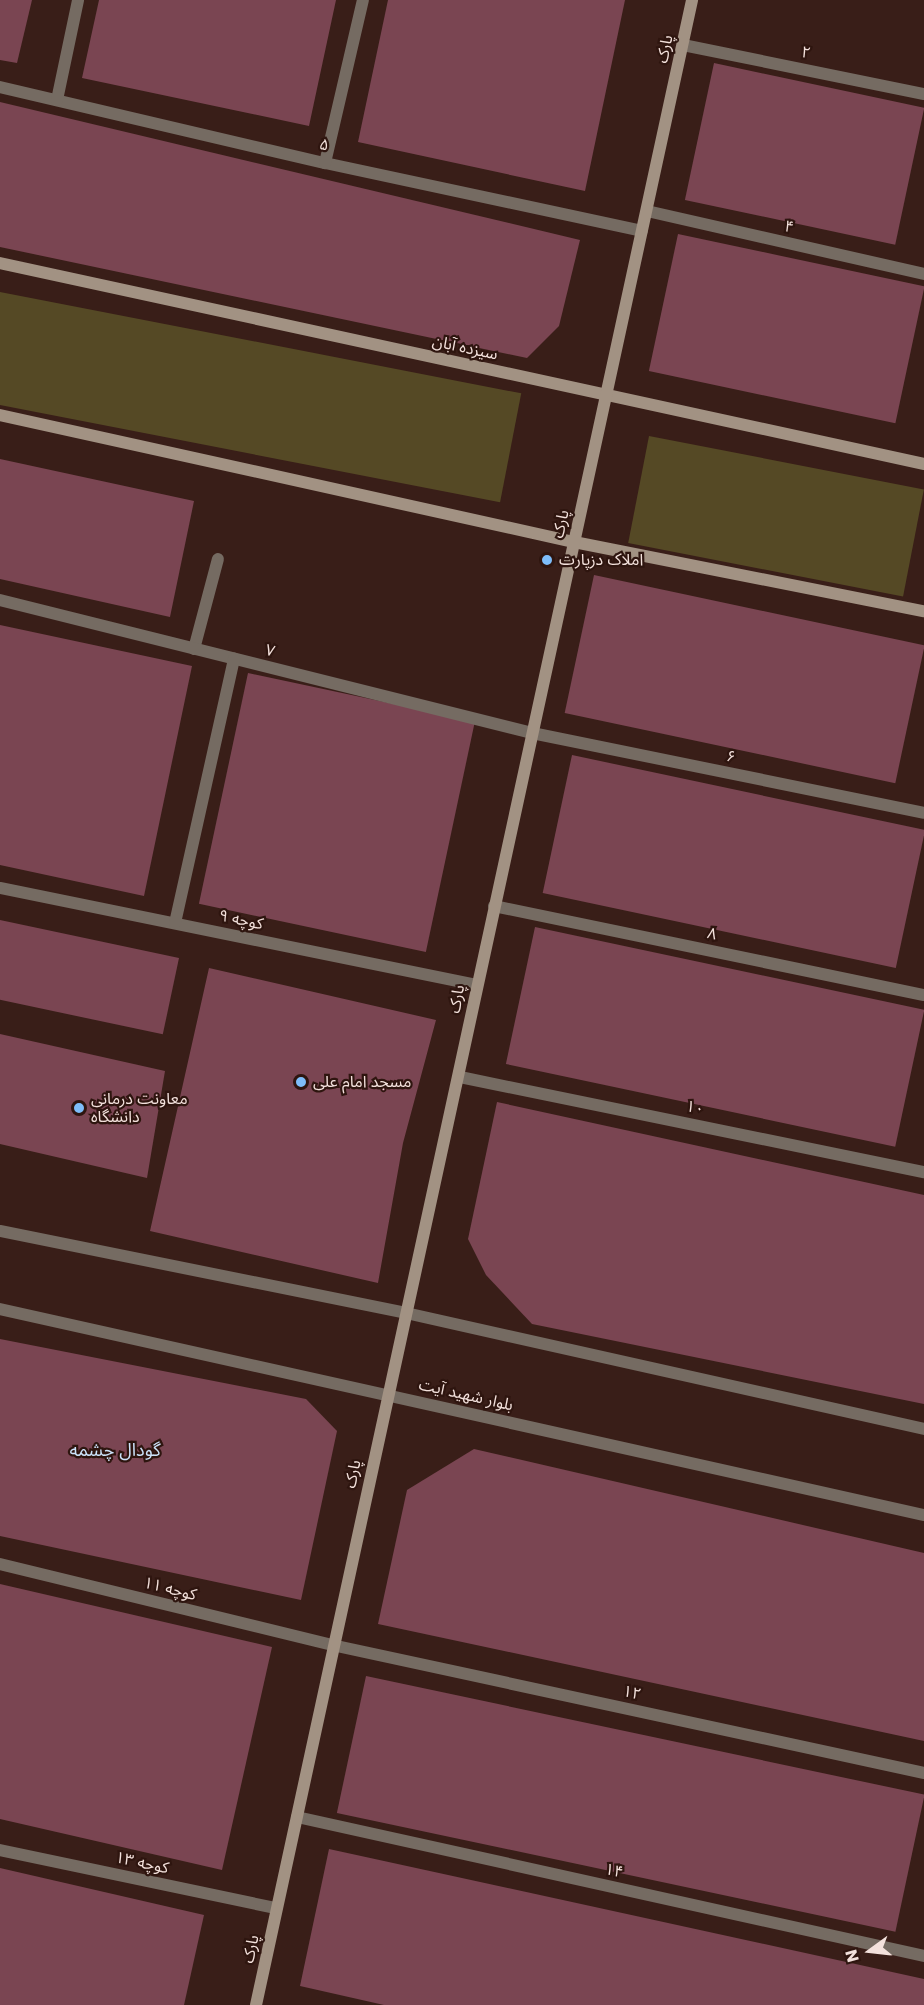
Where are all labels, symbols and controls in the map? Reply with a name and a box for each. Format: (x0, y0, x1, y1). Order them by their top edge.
street label: پارک (653, 33, 677, 65)
street label: ۲ (800, 43, 812, 63)
street label: ۵ (317, 135, 331, 155)
street label: ۴ (782, 217, 796, 237)
street label: سیزده آبان (431, 332, 499, 364)
street label: پارک (548, 508, 574, 540)
place label: املاک دزپارت (559, 550, 643, 570)
marker: املاک دزپارت (540, 553, 554, 567)
street label: ۷ (263, 641, 277, 661)
street label: ۶ (725, 747, 737, 767)
street label: کوچه ۹ (217, 906, 265, 934)
street label: ۸ (706, 924, 718, 944)
street label: پارک (445, 983, 469, 1015)
place label: مسجد امام علی (313, 1072, 411, 1092)
marker: مسجد امام علی (294, 1075, 308, 1089)
place label: معاونت درمانی دانشگاه (91, 1089, 188, 1127)
street label: ۱۰ (684, 1097, 706, 1119)
marker: معاونت درمانی دانشگاه (72, 1101, 86, 1115)
street label: بلوار شهید آیت (417, 1375, 515, 1415)
district label: گودال چشمه (69, 1439, 161, 1461)
street label: پارک (341, 1458, 365, 1490)
street label: کوچه ۱۱ (142, 1573, 198, 1605)
street label: ۱۲ (621, 1682, 643, 1704)
street label: کوچه ۱۳ (114, 1848, 170, 1878)
street label: ۱۴ (603, 1860, 625, 1882)
north arrow (840, 1921, 900, 1981)
street label: پارک (239, 1933, 263, 1965)
text: N (839, 1947, 865, 1965)

